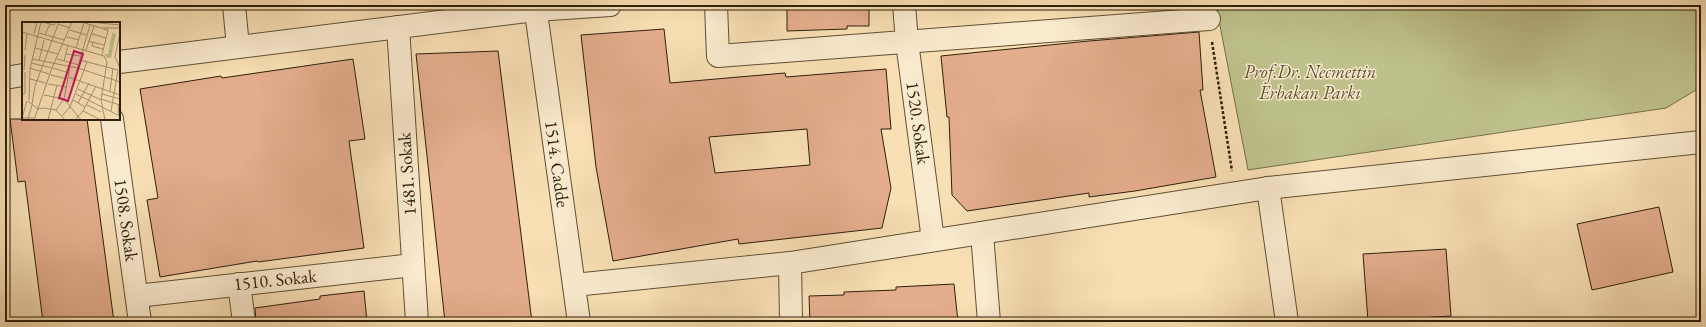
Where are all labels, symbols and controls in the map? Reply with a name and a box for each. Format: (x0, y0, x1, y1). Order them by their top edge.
inset map (22, 22, 120, 120)
park label: Prof.Dr. Necmettin Erbakan Parkı (1244, 60, 1376, 104)
street label: 1520. Sokak (901, 80, 936, 166)
street label: 1514. Cadde (540, 119, 575, 209)
street label: 1481. Sokak (392, 131, 421, 216)
street label: 1508. Sokak (109, 177, 144, 263)
street label: 1510. Sokak (232, 264, 318, 295)

